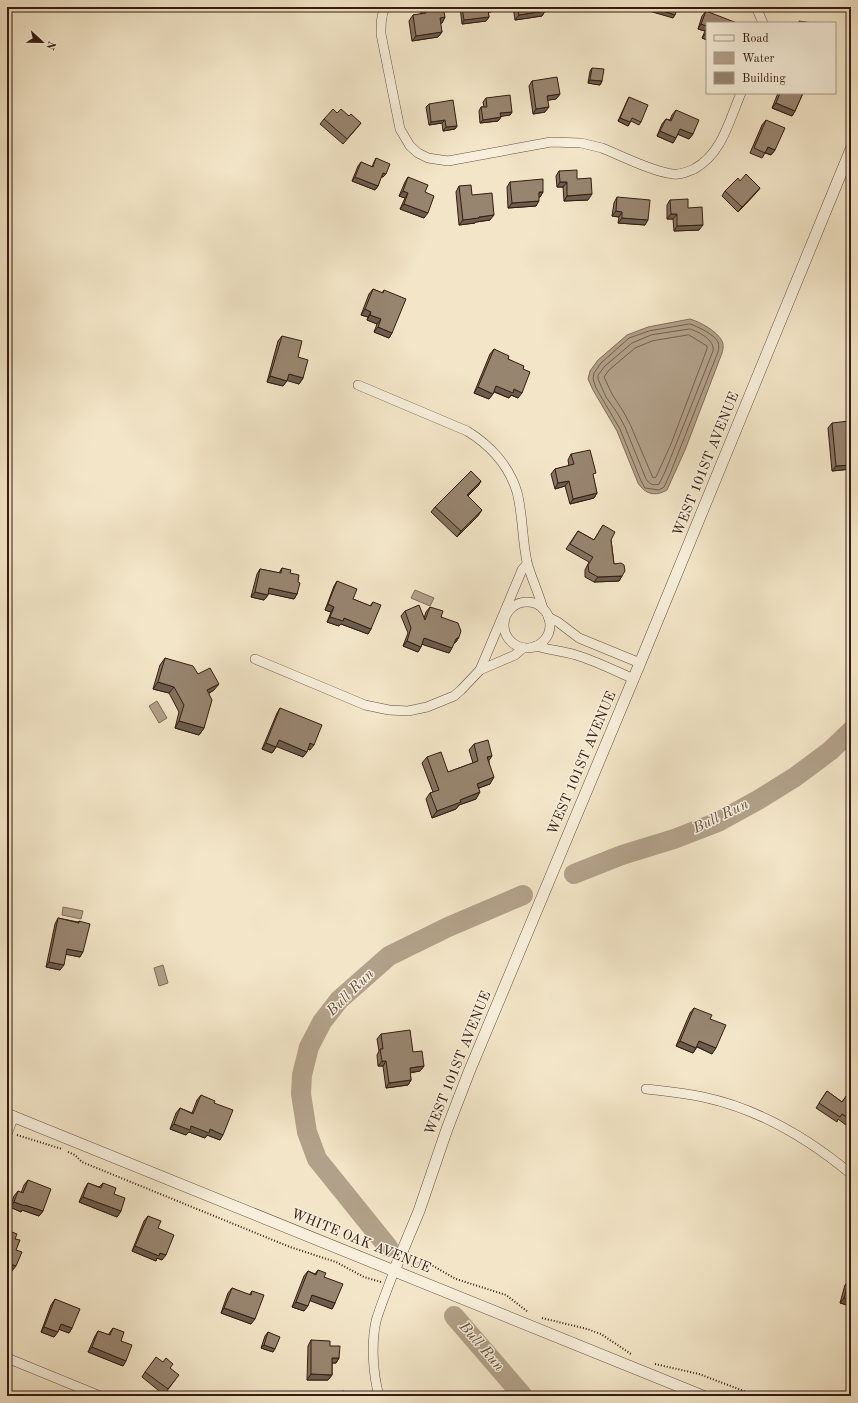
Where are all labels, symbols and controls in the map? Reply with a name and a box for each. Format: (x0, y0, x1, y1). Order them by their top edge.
north arrow (22, 22, 62, 62)
legend (706, 22, 836, 94)
text: Road (742, 33, 769, 45)
text: N (43, 39, 57, 52)
text: Water (742, 53, 775, 65)
text: Building (742, 73, 786, 85)
street label: WEST 101ST AVENUE (671, 390, 741, 538)
street label: WEST 101ST AVENUE (545, 689, 619, 837)
water label: Bull Run (690, 797, 752, 837)
water label: Bull Run (324, 966, 378, 1020)
street label: WEST 101ST AVENUE (423, 989, 493, 1137)
street label: WHITE OAK AVENUE (289, 1207, 433, 1275)
water label: Bull Run (455, 1319, 507, 1375)

